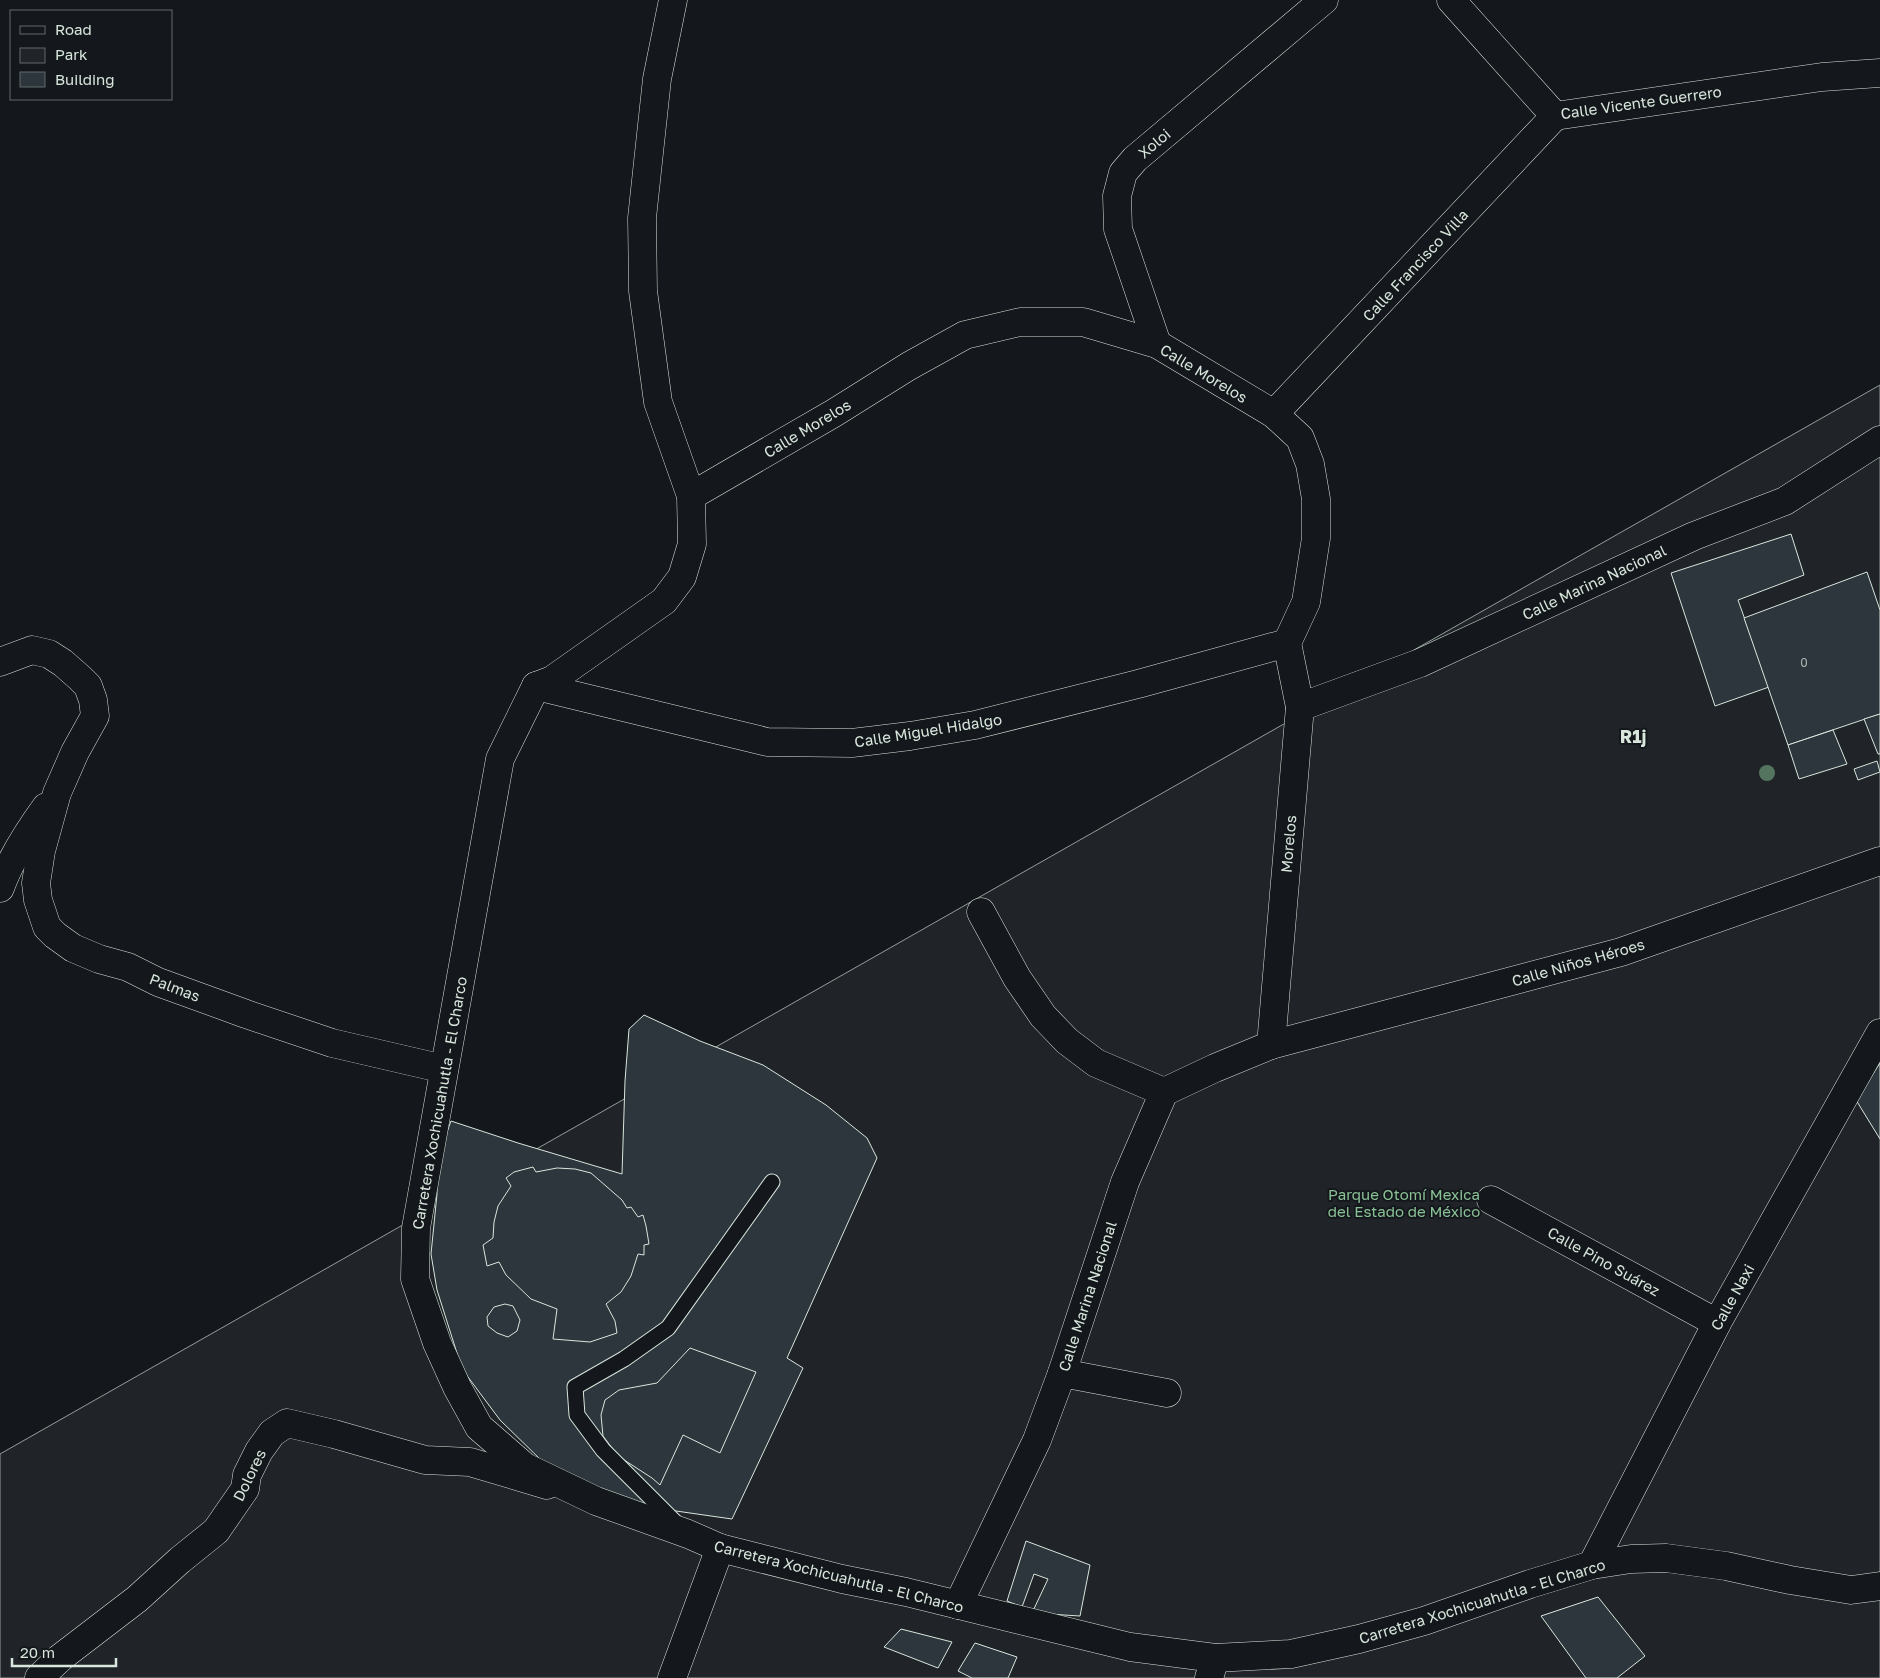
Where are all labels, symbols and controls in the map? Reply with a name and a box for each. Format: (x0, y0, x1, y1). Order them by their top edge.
legend (10, 10, 172, 100)
text: Road (55, 20, 92, 38)
text: Park (55, 45, 88, 63)
text: Building (55, 70, 115, 88)
street label: Calle Vicente Guerrero (1559, 82, 1723, 122)
street label: Xoloi (1134, 124, 1174, 162)
street label: Calle Francisco Villa (1359, 205, 1471, 325)
street label: Calle Morelos (1157, 340, 1251, 406)
street label: Calle Morelos (760, 395, 854, 461)
street label: Calle Marina Nacional (1519, 541, 1669, 623)
house number: 0 (1800, 655, 1808, 670)
street label: Calle Miguel Hidalgo (853, 709, 1003, 751)
district label: R1j (1620, 725, 1646, 747)
street label: Morelos (1277, 814, 1299, 874)
street label: Calle Niños Héroes (1509, 934, 1647, 990)
street label: Palmas (147, 969, 203, 1005)
street label: Carretera Xochicuahutla - El Charco (408, 975, 470, 1231)
park label: Parque Otomí Mexica del Estado de México (1328, 1185, 1480, 1220)
street label: Calle Marina Nacional (1054, 1218, 1120, 1373)
street label: Calle Pino Suárez (1545, 1223, 1664, 1299)
street label: Calle Naxi (1706, 1261, 1758, 1333)
street label: Dolores (229, 1446, 269, 1504)
street label: Carretera Xochicuahutla - El Charco (712, 1536, 966, 1616)
street label: Carretera Xochicuahutla - El Charco (1357, 1555, 1607, 1647)
scale bar (12, 1636, 116, 1668)
text: 20 m (20, 1643, 55, 1661)

